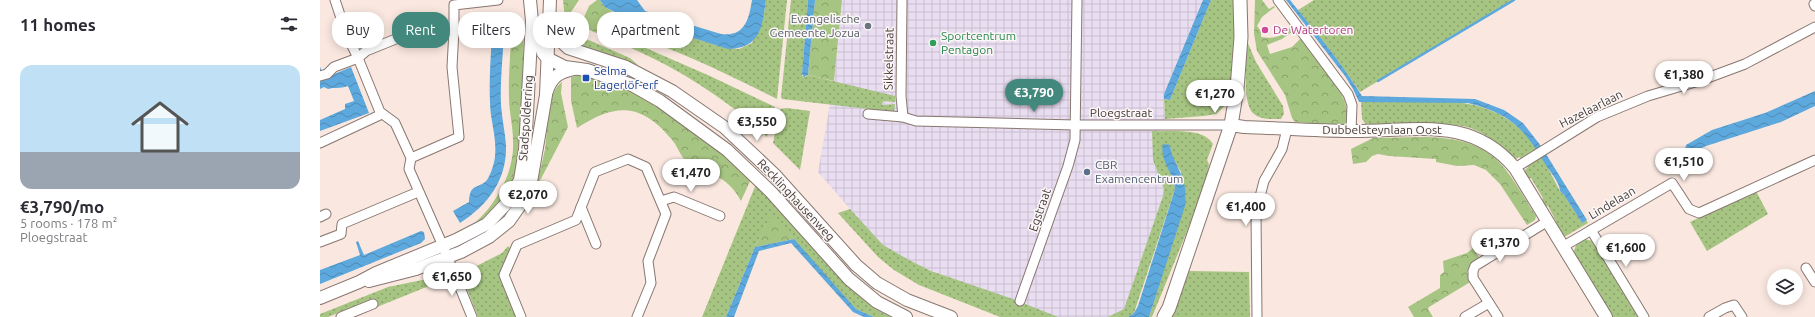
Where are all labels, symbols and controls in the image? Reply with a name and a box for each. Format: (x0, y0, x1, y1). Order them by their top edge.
chip: Buy (332, 12, 384, 48)
chip: Rent (392, 12, 450, 48)
chip: Filters (458, 12, 525, 48)
chip: New (533, 12, 589, 48)
chip: Apartment (597, 12, 694, 48)
place label: Evangelische Gemeente Jozua (770, 12, 860, 39)
icon: filters (278, 13, 300, 35)
text: 11 homes (20, 15, 96, 34)
marker: Evangelische Gemeente Jozua (863, 21, 873, 31)
place label: De Watertoren (1273, 23, 1353, 36)
marker: De Watertoren (1260, 25, 1270, 35)
street label: Sikkelstraat (881, 27, 896, 90)
place label: Sportcentrum Pentagon (941, 29, 1016, 56)
marker: Sportcentrum Pentagon (928, 38, 938, 48)
pin: €1,380 (1651, 61, 1717, 95)
place label: Selma Lagerlöf-erf (594, 64, 658, 91)
text: €1,380 (1664, 67, 1704, 81)
marker: Selma Lagerlöf-erf (581, 73, 591, 83)
street label: Stadspolderring (516, 75, 535, 161)
pin: €3,790 (1001, 79, 1067, 113)
pin: €1,270 (1182, 80, 1248, 114)
text: €3,790 (1014, 85, 1054, 99)
text: €1,270 (1195, 86, 1235, 100)
street label: Hazelaarlaan (1557, 87, 1624, 130)
icon: home (124, 91, 196, 163)
street label: Ploegstraat (1090, 106, 1152, 119)
pin: €3,550 (724, 108, 790, 142)
text: €3,550 (737, 114, 777, 128)
street label: Dubbelsteynlaan Oost (1322, 123, 1442, 136)
pin: €1,510 (1651, 148, 1717, 182)
text: €1,510 (1664, 154, 1704, 168)
street label: Recklinghausenweg (755, 156, 838, 243)
place label: CBR Examencentrum (1095, 158, 1183, 185)
pin: €1,470 (658, 159, 724, 193)
text: €1,470 (671, 165, 711, 179)
marker: CBR Examencentrum (1082, 167, 1092, 177)
pin: €2,070 (495, 181, 561, 215)
street label: Lindelaan (1586, 184, 1637, 222)
street label: Egstraat (1026, 186, 1053, 233)
text: €2,070 (508, 187, 548, 201)
pin: €1,400 (1213, 193, 1279, 227)
text: €3,790/mo (20, 197, 104, 216)
text: €1,400 (1226, 199, 1266, 213)
text: 5 rooms · 178 m² (20, 216, 117, 230)
pin: €1,370 (1467, 229, 1533, 263)
text: Ploegstraat (20, 230, 88, 244)
pin: €1,600 (1593, 234, 1659, 268)
text: €1,370 (1480, 235, 1520, 249)
text: €1,600 (1606, 240, 1646, 254)
pin: €1,650 (419, 263, 485, 297)
text: €1,650 (432, 269, 472, 283)
map controls (1767, 269, 1803, 305)
button: layers (1767, 269, 1803, 305)

